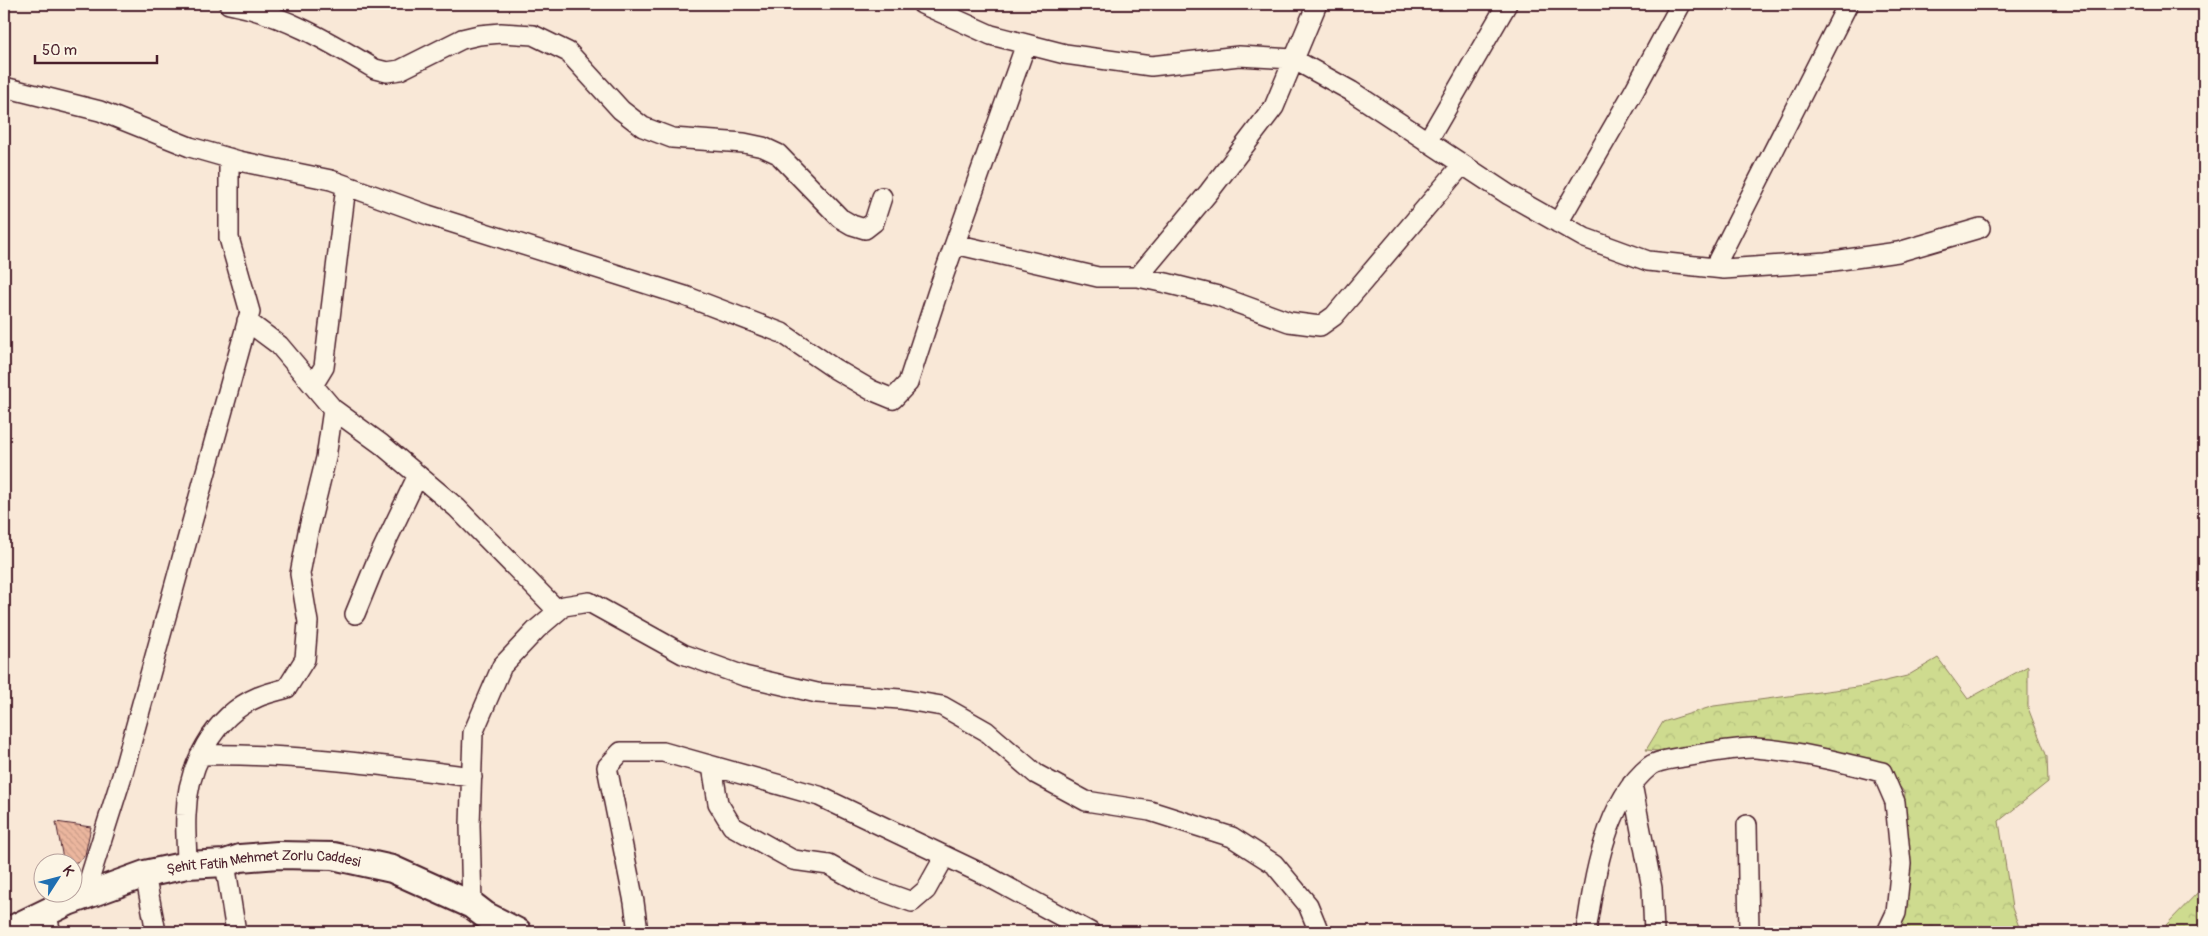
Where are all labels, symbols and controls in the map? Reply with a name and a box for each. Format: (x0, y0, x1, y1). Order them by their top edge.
scale bar (35, 32, 158, 64)
text: 50 m (42, 41, 77, 60)
street label: Şehit Fatih Mehmet Zorlu Caddesi (165, 847, 363, 878)
north arrow (32, 854, 82, 904)
text: K (59, 862, 78, 880)

